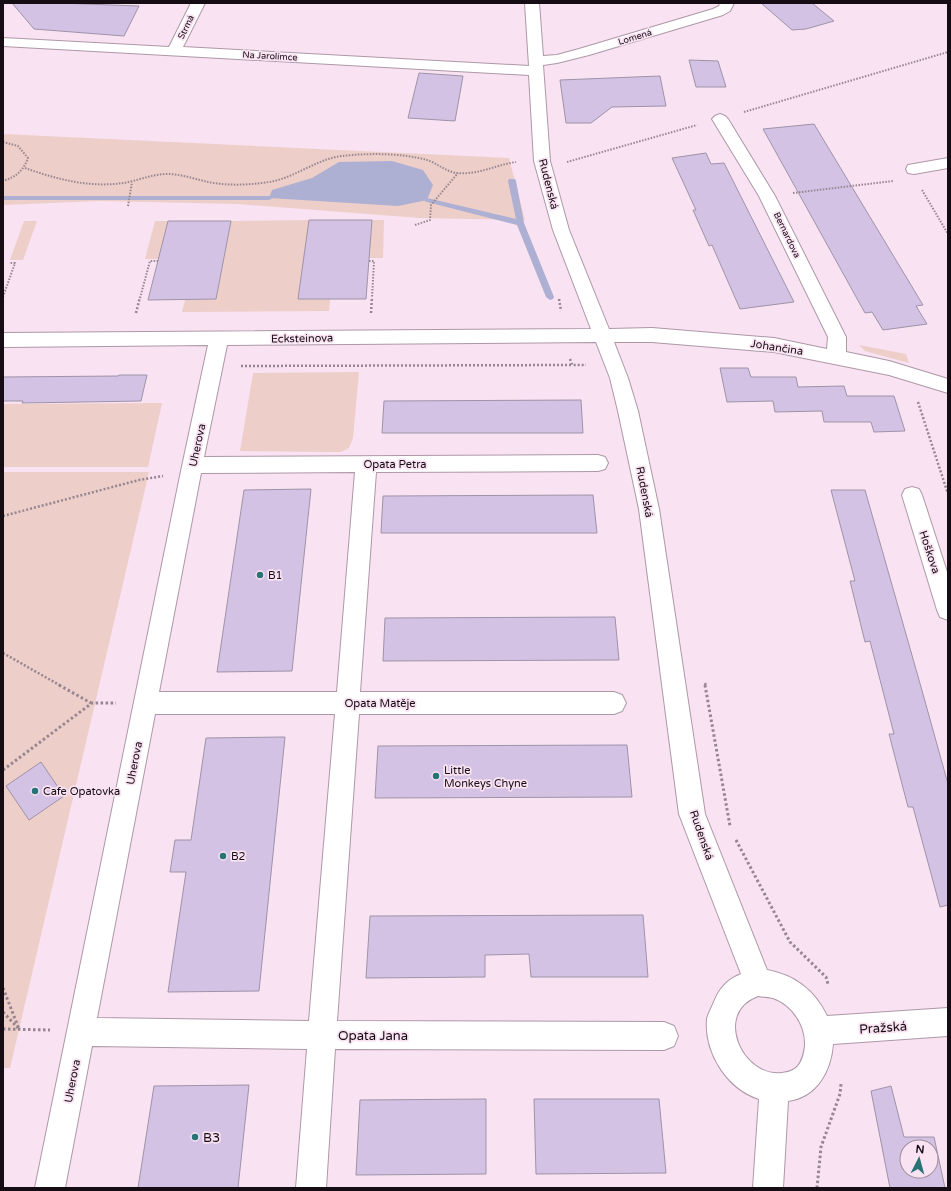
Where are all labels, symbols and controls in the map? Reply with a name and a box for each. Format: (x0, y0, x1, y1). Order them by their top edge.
street label: Strmá (176, 13, 197, 41)
street label: Lomená (617, 27, 653, 48)
street label: Na Jarolímce (242, 50, 298, 63)
street label: Rudenská (536, 157, 561, 211)
street label: Bernardova (771, 211, 802, 260)
street label: Ecksteinova (271, 331, 333, 346)
street label: Johančina (750, 337, 804, 358)
street label: Uherova (187, 422, 208, 468)
street label: Opata Petra (363, 458, 427, 471)
street label: Rudenská (633, 465, 656, 519)
street label: Hoškova (916, 529, 943, 575)
place label: B1 (268, 569, 283, 582)
marker: B1 (255, 570, 265, 580)
street label: Opata Matěje (344, 697, 416, 710)
street label: Uherova (124, 740, 145, 786)
place label: Little Monkeys Chyne (444, 764, 527, 790)
marker: Little Monkeys Chyne (431, 771, 441, 781)
place label: Cafe Opatovka (43, 785, 120, 798)
marker: Cafe Opatovka (30, 786, 40, 796)
street label: Rudenská (687, 809, 716, 862)
place label: B2 (231, 850, 246, 863)
marker: B2 (218, 851, 228, 861)
street label: Pražská (859, 1018, 908, 1038)
street label: Opata Jana (338, 1028, 408, 1044)
street label: Uherova (62, 1058, 83, 1104)
place label: B3 (203, 1130, 220, 1146)
marker: B3 (190, 1132, 200, 1142)
north arrow (899, 1139, 939, 1179)
text: N (915, 1143, 925, 1156)

